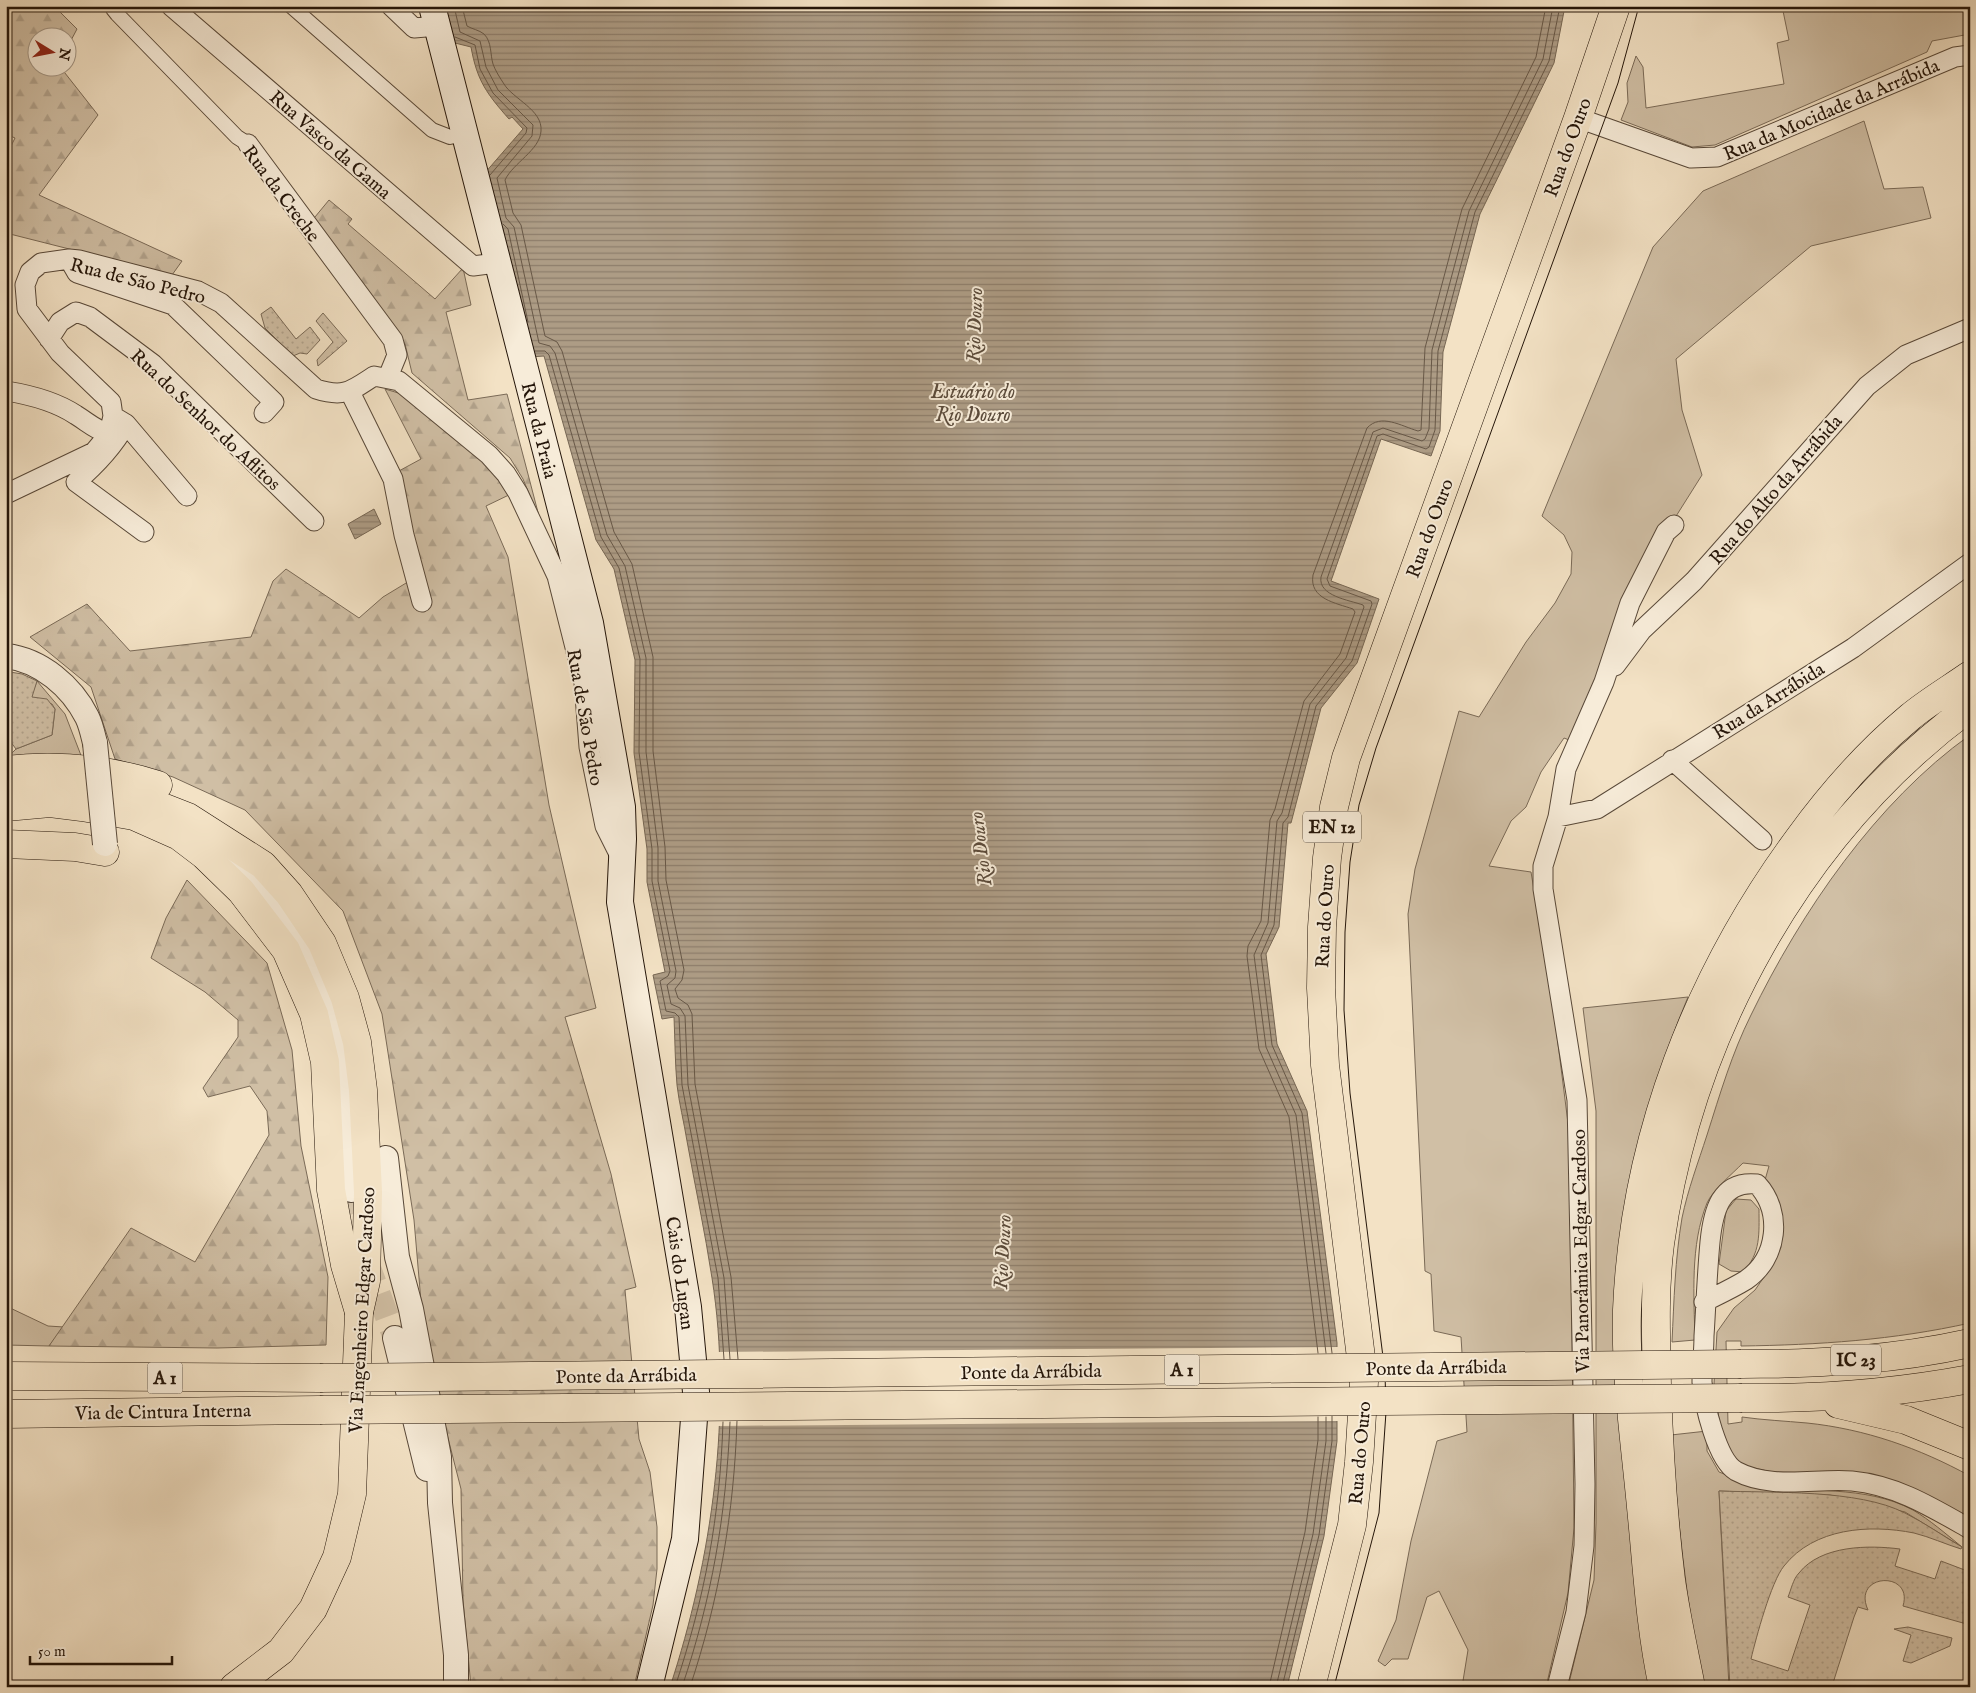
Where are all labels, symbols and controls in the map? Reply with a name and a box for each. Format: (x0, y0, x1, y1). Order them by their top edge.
north arrow (28, 28, 78, 78)
text: N (54, 46, 74, 62)
street label: Rua da Mocidade da Arrábida (1720, 54, 1944, 167)
street label: Rua Vasco da Gama (264, 86, 396, 206)
street label: Rua do Ouro (1540, 95, 1598, 201)
street label: Rua da Creche (236, 141, 325, 248)
street label: Rua de São Pedro (67, 254, 208, 310)
water label: Rio Douro (962, 287, 989, 363)
street label: Rua do Senhor do Aflitos (124, 344, 285, 496)
street label: Rua da Praia (514, 380, 562, 482)
water label: Estuário do Rio Douro (930, 380, 1015, 428)
street label: Rua do Alto da Arrábida (1705, 410, 1849, 570)
street label: Rua do Ouro (1402, 476, 1460, 582)
street label: Rua de São Pedro (560, 647, 608, 788)
street label: Rua da Arrábida (1709, 657, 1830, 746)
water label: Rio Douro (965, 810, 998, 888)
road number: EN 12 (1303, 812, 1361, 842)
street label: Rua do Ouro (1311, 864, 1341, 969)
street label: Via Panorâmica Edgar Cardoso (1568, 1129, 1596, 1374)
street label: Via Engenheiro Edgar Cardoso (345, 1186, 381, 1435)
water label: Rio Douro (989, 1214, 1018, 1290)
street label: Cais do Lugan (659, 1215, 699, 1332)
road number: IC 23 (1831, 1344, 1881, 1376)
road number: A 1 (1164, 1354, 1200, 1386)
street label: Ponte da Arrábida (1365, 1356, 1508, 1382)
street label: Ponte da Arrábida (960, 1360, 1103, 1386)
road number: A 1 (148, 1362, 182, 1394)
street label: Ponte da Arrábida (555, 1364, 698, 1390)
street label: Via de Cintura Interna (74, 1399, 252, 1427)
street label: Rua do Ouro (1345, 1400, 1377, 1506)
scale bar (30, 1633, 172, 1665)
text: 50 m (38, 1642, 66, 1661)

